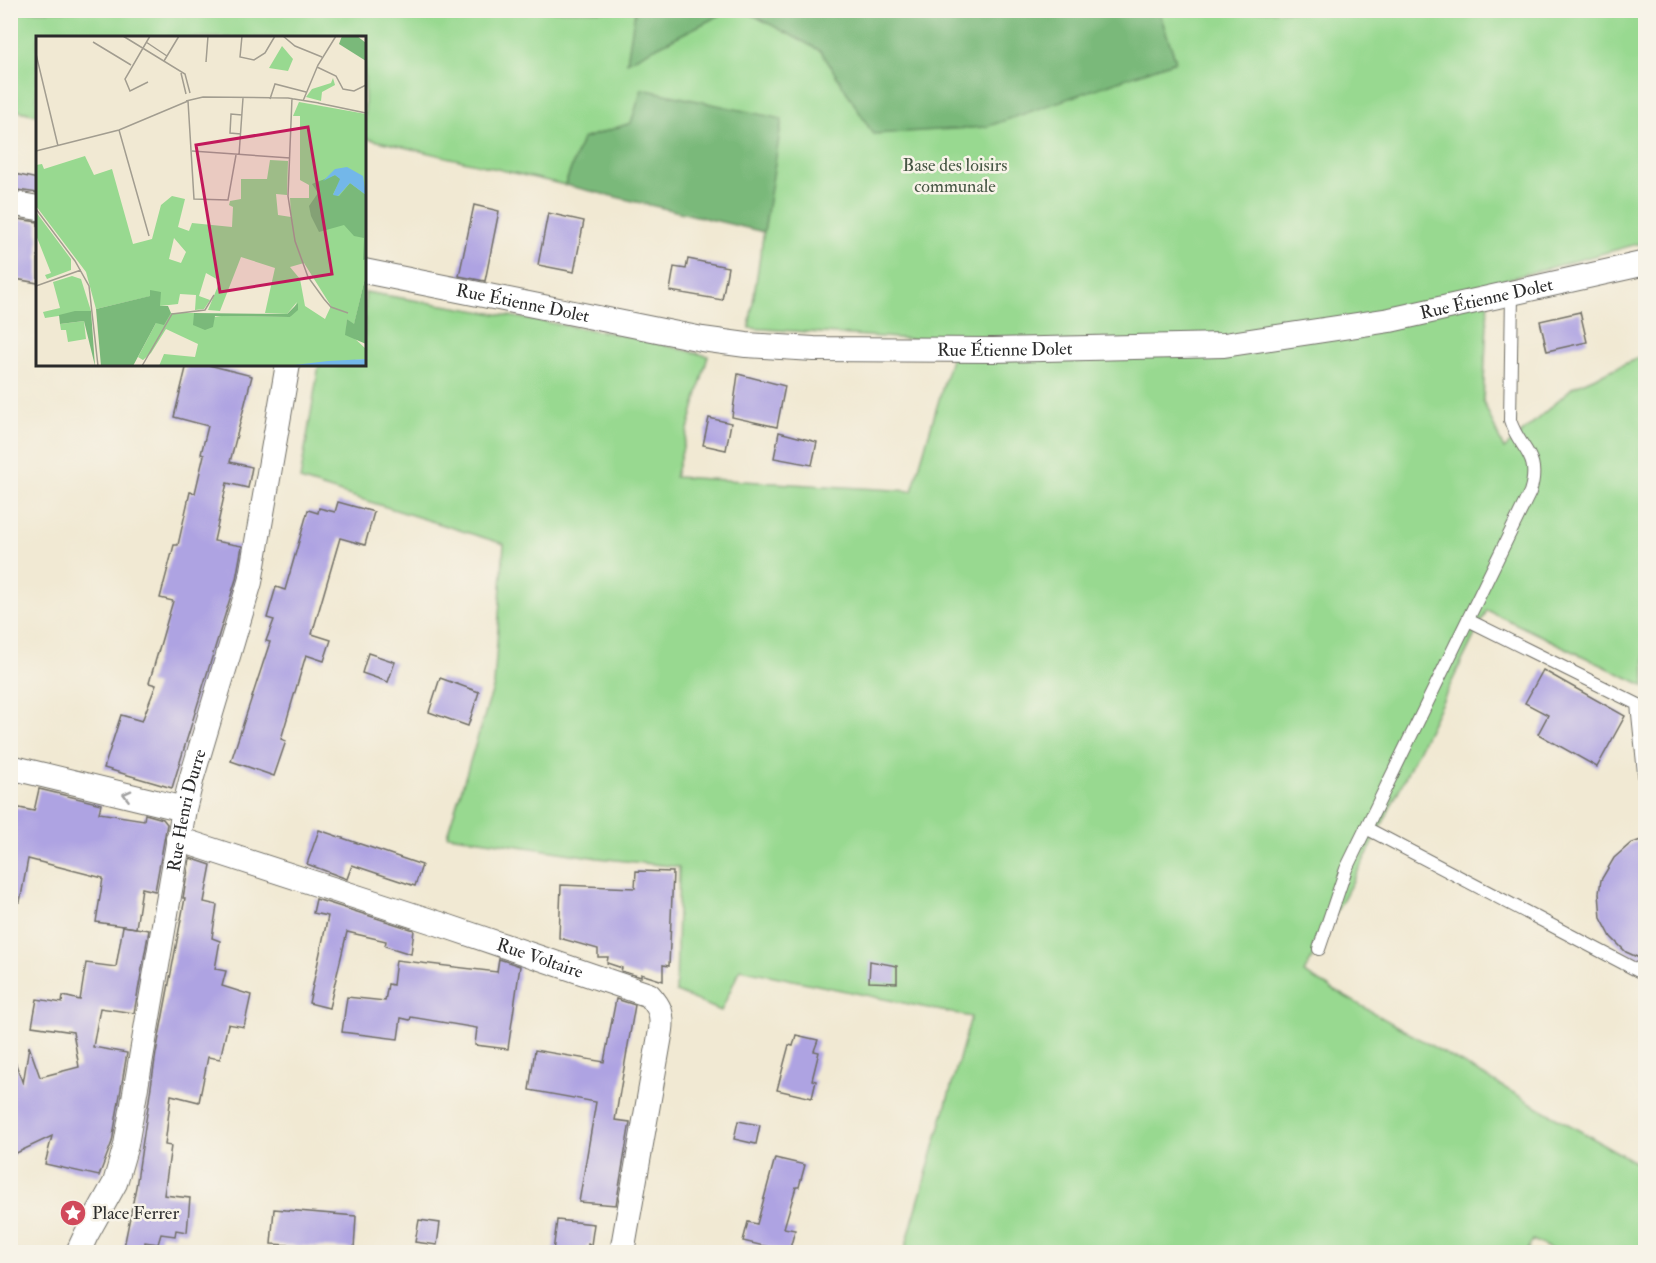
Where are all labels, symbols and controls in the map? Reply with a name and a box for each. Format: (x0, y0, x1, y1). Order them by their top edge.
inset map (36, 36, 366, 366)
park label: Base des loisirs communale (903, 154, 1007, 198)
street label: Rue Étienne Dolet (1418, 273, 1555, 325)
street label: Rue Étienne Dolet (454, 279, 592, 328)
street label: Rue Étienne Dolet (937, 337, 1073, 362)
street label: Rue Henri Durre (162, 746, 212, 873)
one-way arrow (122, 790, 132, 803)
street label: Rue Voltaire (494, 933, 586, 984)
place icon: Place Ferrer (58, 1198, 88, 1228)
place label: Place Ferrer (92, 1202, 179, 1225)

